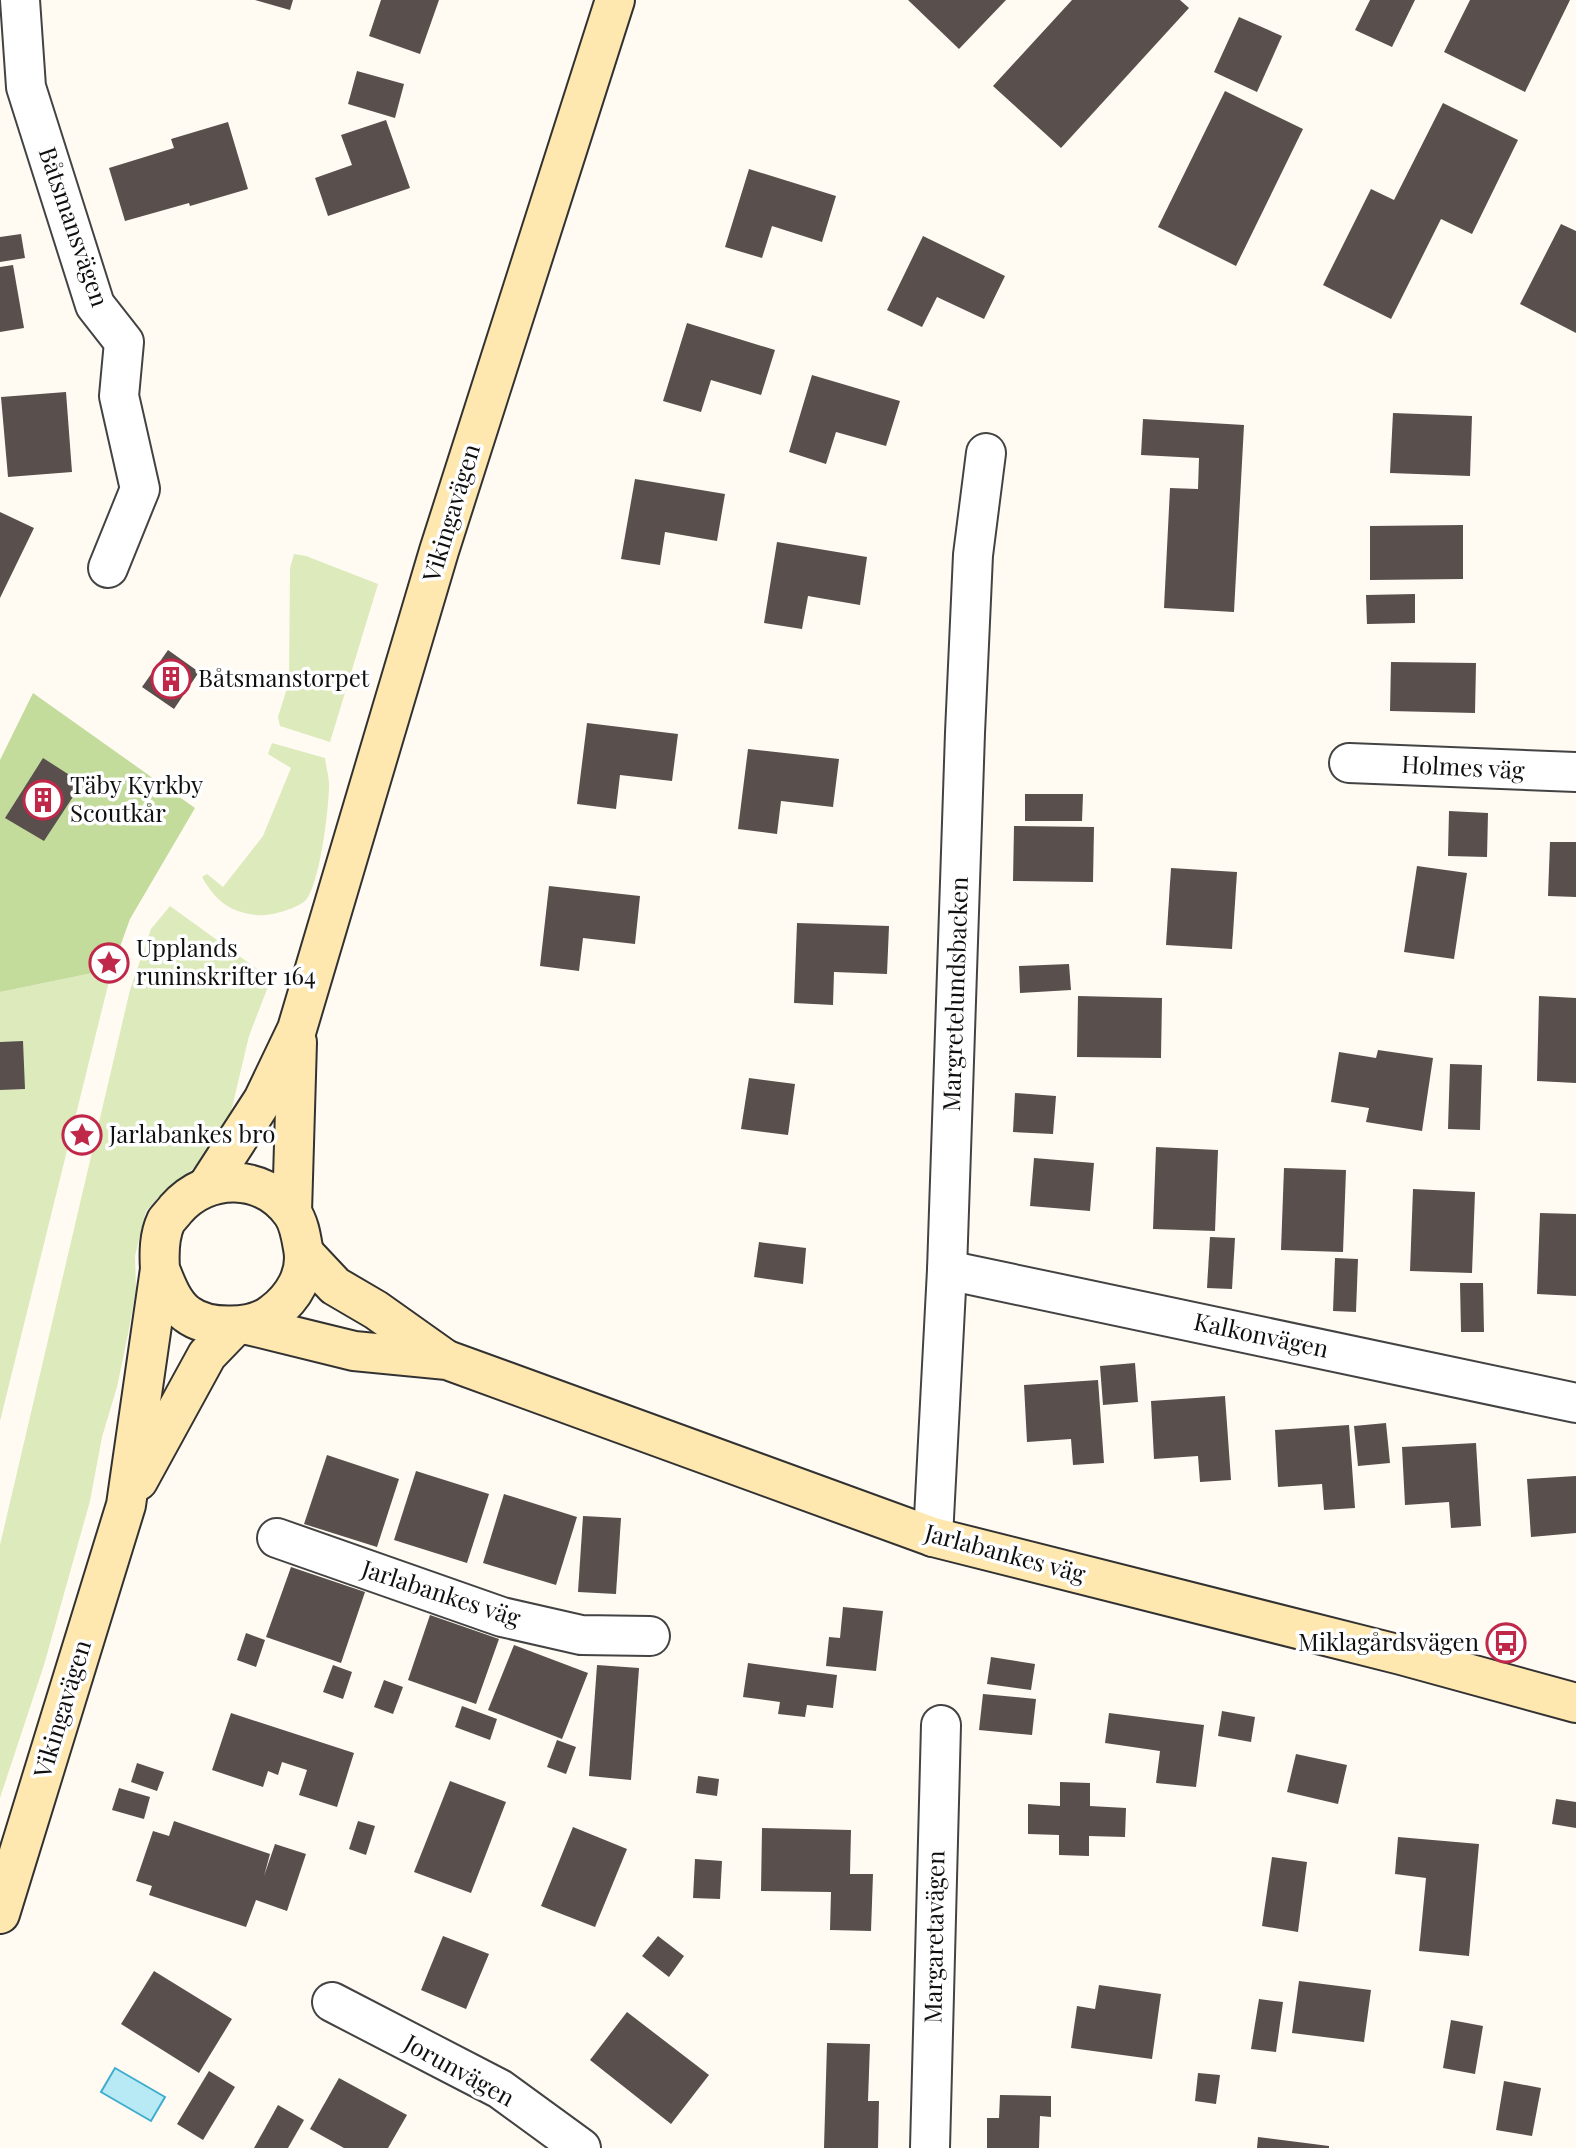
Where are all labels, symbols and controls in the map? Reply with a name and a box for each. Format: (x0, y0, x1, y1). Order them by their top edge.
street label: Båtsmansvägen (33, 142, 117, 310)
street label: Vikingavägen (414, 440, 486, 586)
building icon: Båtsmanstorpet (150, 658, 192, 700)
place label: Båtsmanstorpet (198, 661, 370, 693)
street label: Holmes väg (1401, 747, 1526, 785)
place label: Täby Kyrkby Scoutkår (70, 768, 203, 828)
building icon: Täby Kyrkby Scoutkår (22, 779, 64, 821)
street label: Margretelundsbacken (934, 876, 974, 1112)
place label: Upplands runinskrifter 164 (136, 931, 316, 991)
place icon: Upplands runinskrifter 164 (88, 942, 130, 984)
place icon: Jarlabankes bro (61, 1114, 103, 1156)
place label: Jarlabankes bro (108, 1117, 275, 1149)
street label: Kalkonvägen (1191, 1304, 1332, 1364)
street label: Jarlabankes väg (921, 1515, 1090, 1589)
street label: Jarlabankes väg (357, 1551, 525, 1633)
bus stop icon: Miklagårdsvägen (1485, 1622, 1527, 1664)
place label: Miklagårdsvägen (1298, 1625, 1479, 1657)
street label: Vikingavägen (25, 1636, 97, 1782)
street label: Margaretavägen (915, 1850, 951, 2024)
street label: Jorunvägen (398, 2025, 521, 2113)

